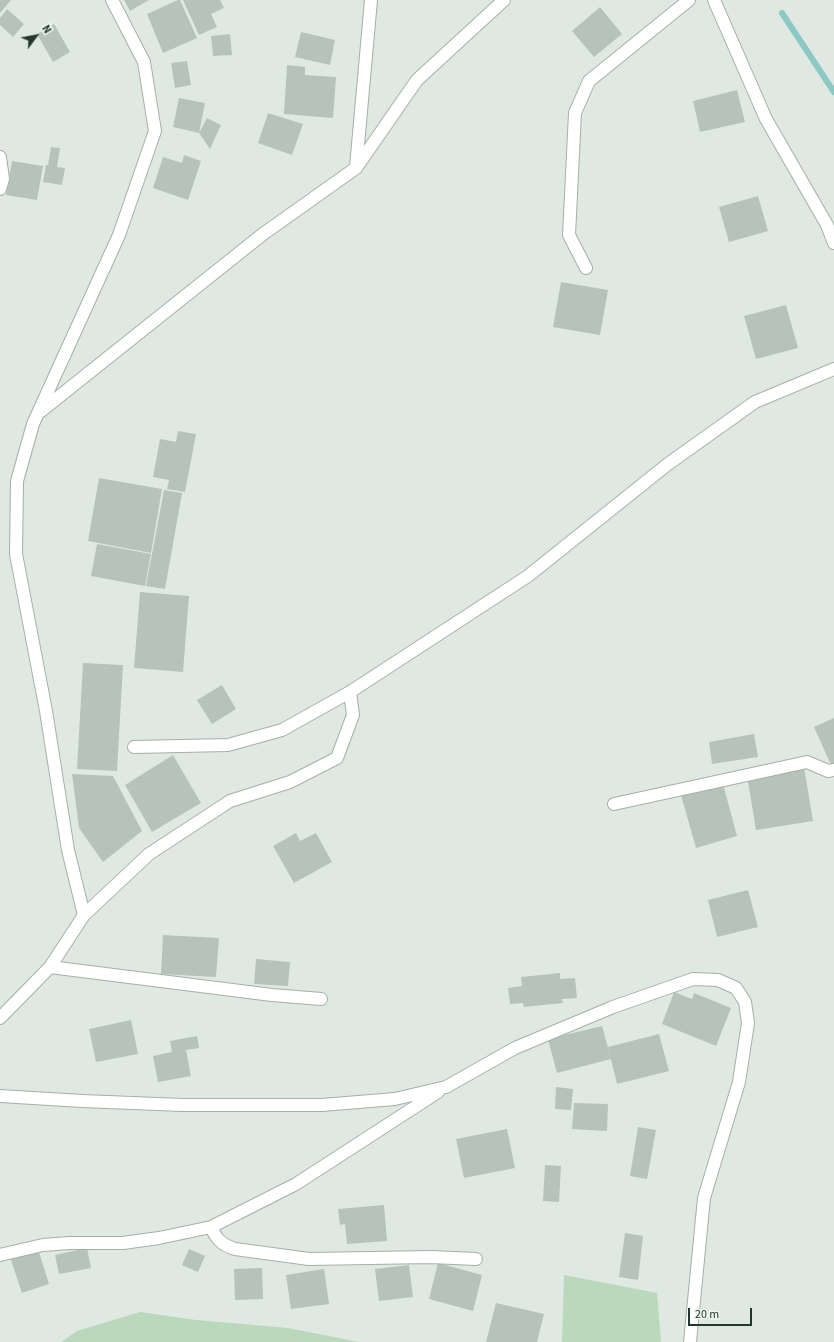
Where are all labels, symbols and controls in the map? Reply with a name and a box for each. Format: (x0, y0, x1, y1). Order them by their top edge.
north arrow (16, 16, 56, 56)
text: N (38, 22, 55, 36)
scale bar (690, 1300, 754, 1326)
text: 20 m (695, 1306, 719, 1323)

